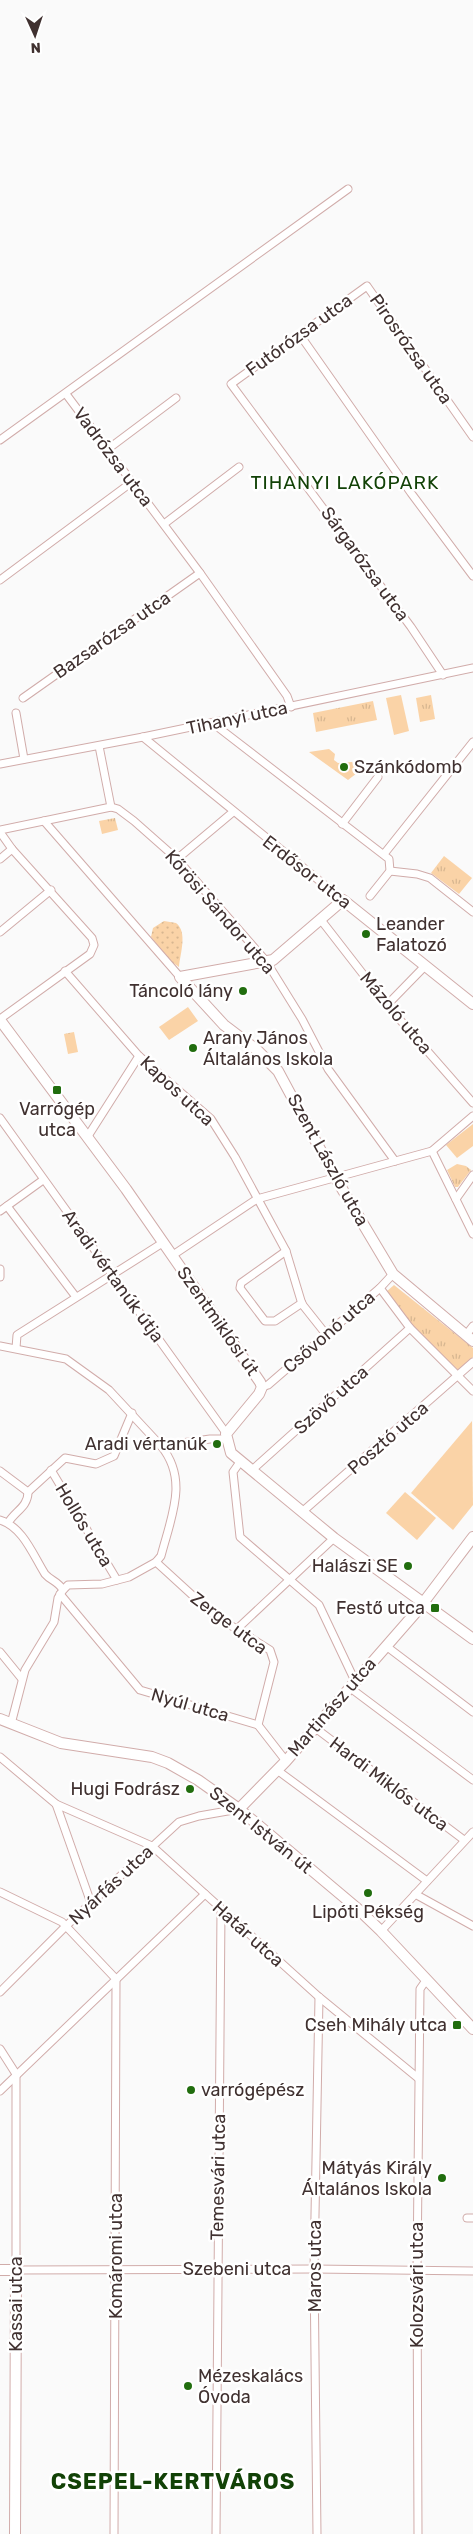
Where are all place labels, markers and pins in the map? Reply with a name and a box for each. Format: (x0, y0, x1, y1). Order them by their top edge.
place label: Szánkódomb (354, 756, 462, 778)
marker: Szánkódomb (338, 761, 350, 773)
place label: Leander Falatozó (376, 913, 447, 956)
marker: Leander Falatozó (360, 928, 372, 940)
place label: Táncoló lány (129, 980, 233, 1002)
marker: Táncoló lány (237, 985, 249, 997)
place label: Arany János Általános Iskola (203, 1027, 333, 1070)
marker: Arany János Általános Iskola (187, 1042, 199, 1054)
marker: Varrógép utca (51, 1084, 63, 1096)
place label: Varrógép utca (19, 1098, 95, 1141)
place label: Aradi vértanúk (85, 1433, 208, 1455)
marker: Aradi vértanúk (211, 1438, 223, 1450)
place label: Halászi SE (312, 1555, 398, 1577)
marker: Halászi SE (402, 1560, 414, 1572)
place label: Festő utca (336, 1597, 425, 1619)
marker: Festő utca (429, 1602, 441, 1614)
place label: Hugi Fodrász (70, 1778, 180, 1800)
marker: Hugi Fodrász (184, 1783, 196, 1795)
marker: Lipóti Pékség (362, 1887, 374, 1899)
place label: Lipóti Pékség (312, 1901, 424, 1923)
place label: Cseh Mihály utca (305, 2014, 447, 2036)
marker: Cseh Mihály utca (451, 2019, 463, 2031)
place label: varrógépész (201, 2079, 304, 2101)
marker: varrógépész (185, 2084, 197, 2096)
place label: Mátyás Király Általános Iskola (302, 2157, 432, 2200)
marker: Mátyás Király Általános Iskola (436, 2172, 448, 2184)
place label: Mézeskalács Óvoda (198, 2365, 303, 2408)
marker: Mézeskalács Óvoda (182, 2380, 194, 2392)

